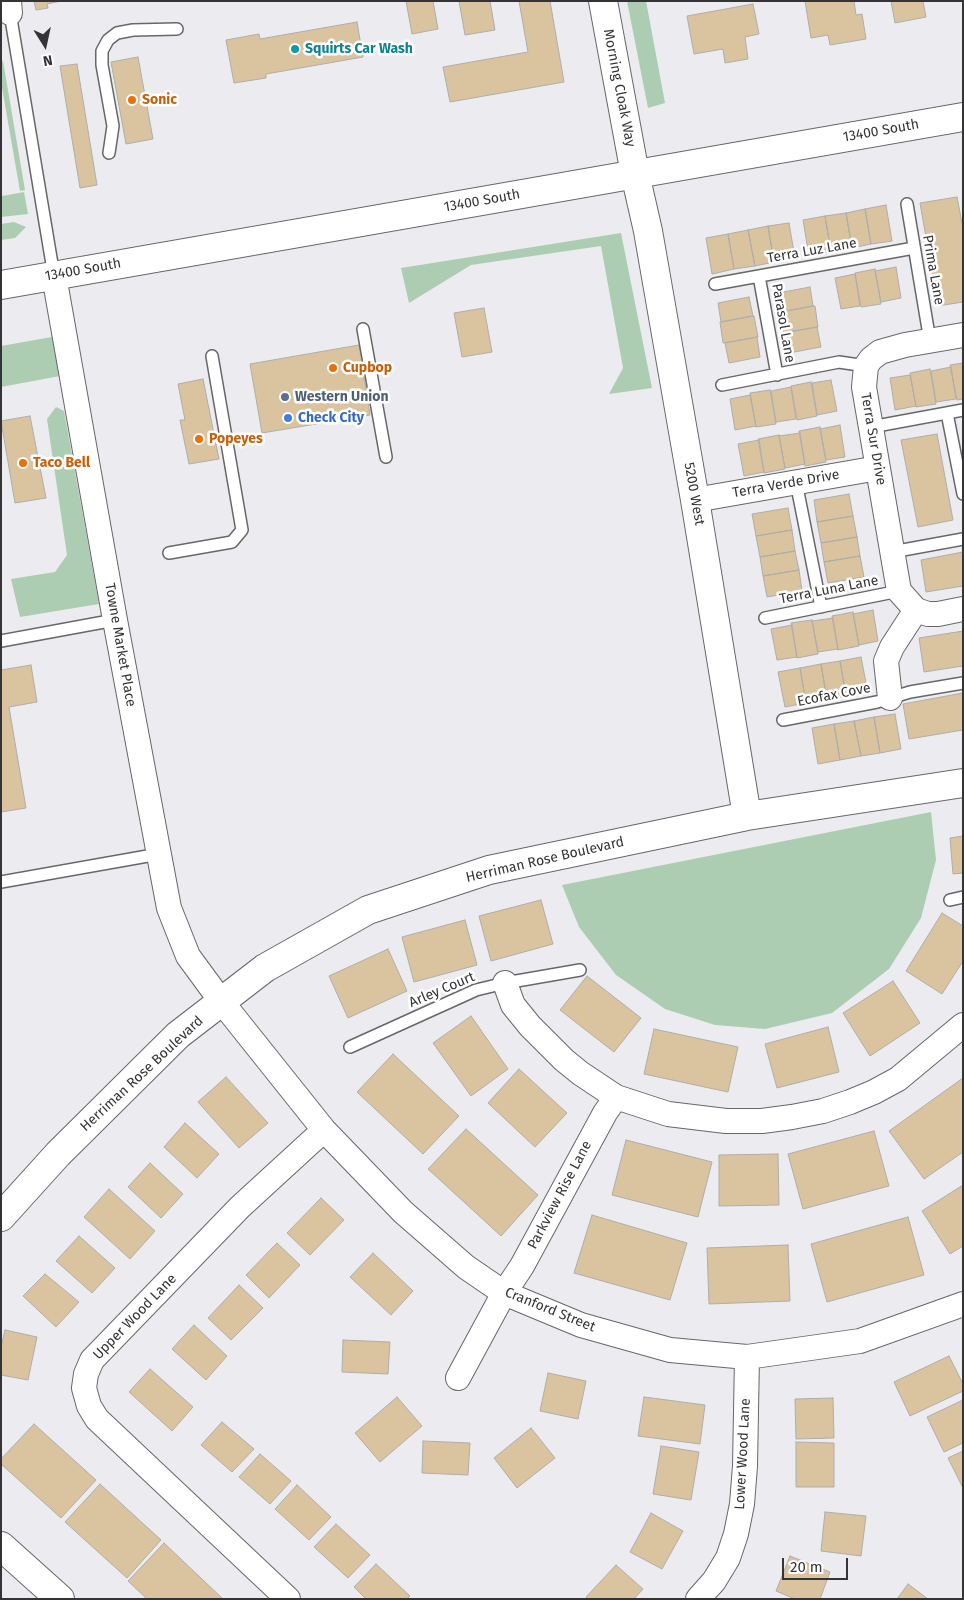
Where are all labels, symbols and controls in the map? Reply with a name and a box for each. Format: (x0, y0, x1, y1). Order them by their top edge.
north arrow (20, 20, 70, 70)
street label: Morning Cloak Way (599, 28, 639, 148)
place label: Squirts Car Wash (305, 41, 413, 57)
marker: Squirts Car Wash (289, 43, 301, 55)
text: N (42, 51, 54, 69)
place label: Sonic (142, 92, 177, 108)
marker: Sonic (126, 94, 138, 106)
street label: 13400 South (842, 116, 920, 146)
street label: 13400 South (443, 186, 521, 216)
street label: Prima Lane (919, 234, 947, 306)
street label: Terra Luz Lane (766, 235, 858, 267)
street label: 13400 South (44, 255, 122, 285)
street label: Parasol Lane (768, 282, 798, 364)
place label: Cupbop (343, 360, 392, 376)
marker: Cupbop (327, 362, 339, 374)
place label: Western Union (295, 389, 388, 405)
marker: Western Union (279, 391, 291, 403)
street label: Terra Sur Drive (857, 392, 889, 486)
place label: Check City (298, 410, 364, 426)
marker: Check City (282, 412, 294, 424)
place label: Popeyes (209, 431, 263, 447)
marker: Popeyes (193, 433, 205, 445)
place label: Taco Bell (33, 455, 90, 471)
marker: Taco Bell (17, 457, 29, 469)
street label: 5200 West (680, 461, 708, 527)
street label: Terra Verde Drive (731, 466, 841, 502)
street label: Terra Luna Lane (778, 572, 880, 608)
street label: Towne Market Place (101, 582, 139, 708)
street label: Ecofax Cove (796, 680, 872, 710)
street label: Herriman Rose Boulevard (464, 834, 626, 886)
street label: Arley Court (407, 969, 477, 1011)
street label: Herriman Rose Boulevard (77, 1013, 207, 1135)
street label: Parkview Rise Lane (524, 1138, 596, 1252)
street label: Upper Wood Lane (90, 1271, 180, 1363)
street label: Cranford Street (502, 1284, 598, 1336)
street label: Lower Wood Lane (732, 1398, 754, 1510)
scale bar (784, 1548, 850, 1580)
text: 20 m (790, 1558, 823, 1576)

